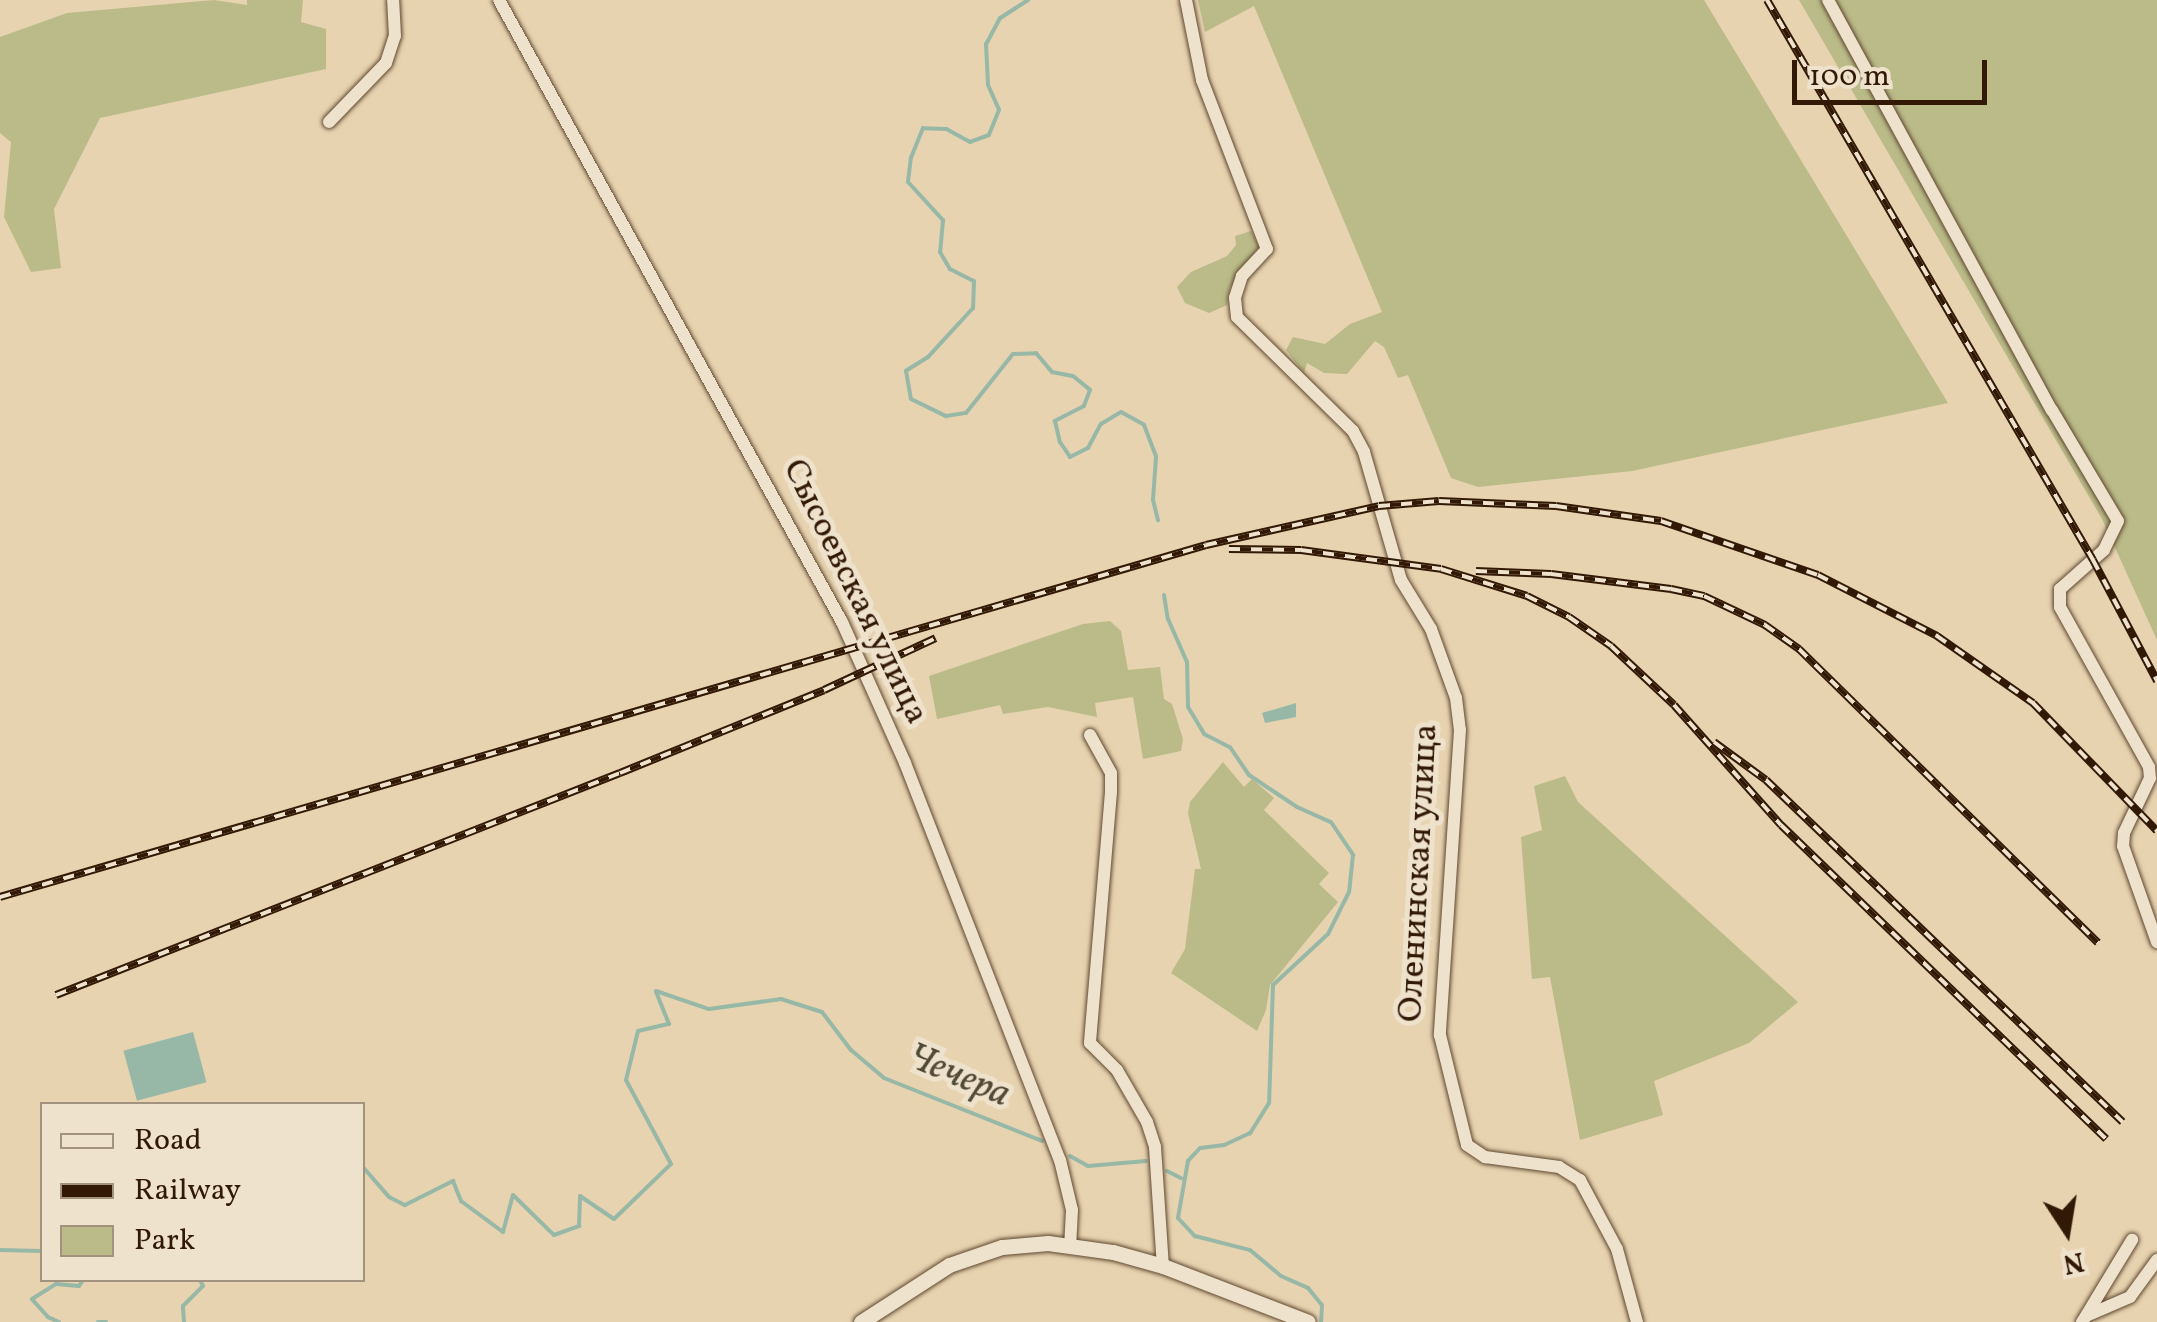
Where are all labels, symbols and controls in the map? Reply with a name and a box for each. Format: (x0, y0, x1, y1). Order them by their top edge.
scale bar (1797, 40, 1992, 102)
text: 100 m (1809, 56, 1890, 98)
street label: Сысоевская улица (772, 452, 938, 732)
street label: Оленинская улица (1390, 722, 1448, 1024)
water label: Чечера (900, 1035, 1016, 1119)
legend (40, 1102, 365, 1282)
text: Road (134, 1120, 202, 1162)
text: Railway (134, 1170, 241, 1212)
north arrow (2017, 1182, 2117, 1282)
text: Park (134, 1220, 195, 1262)
text: N (2059, 1241, 2087, 1283)

